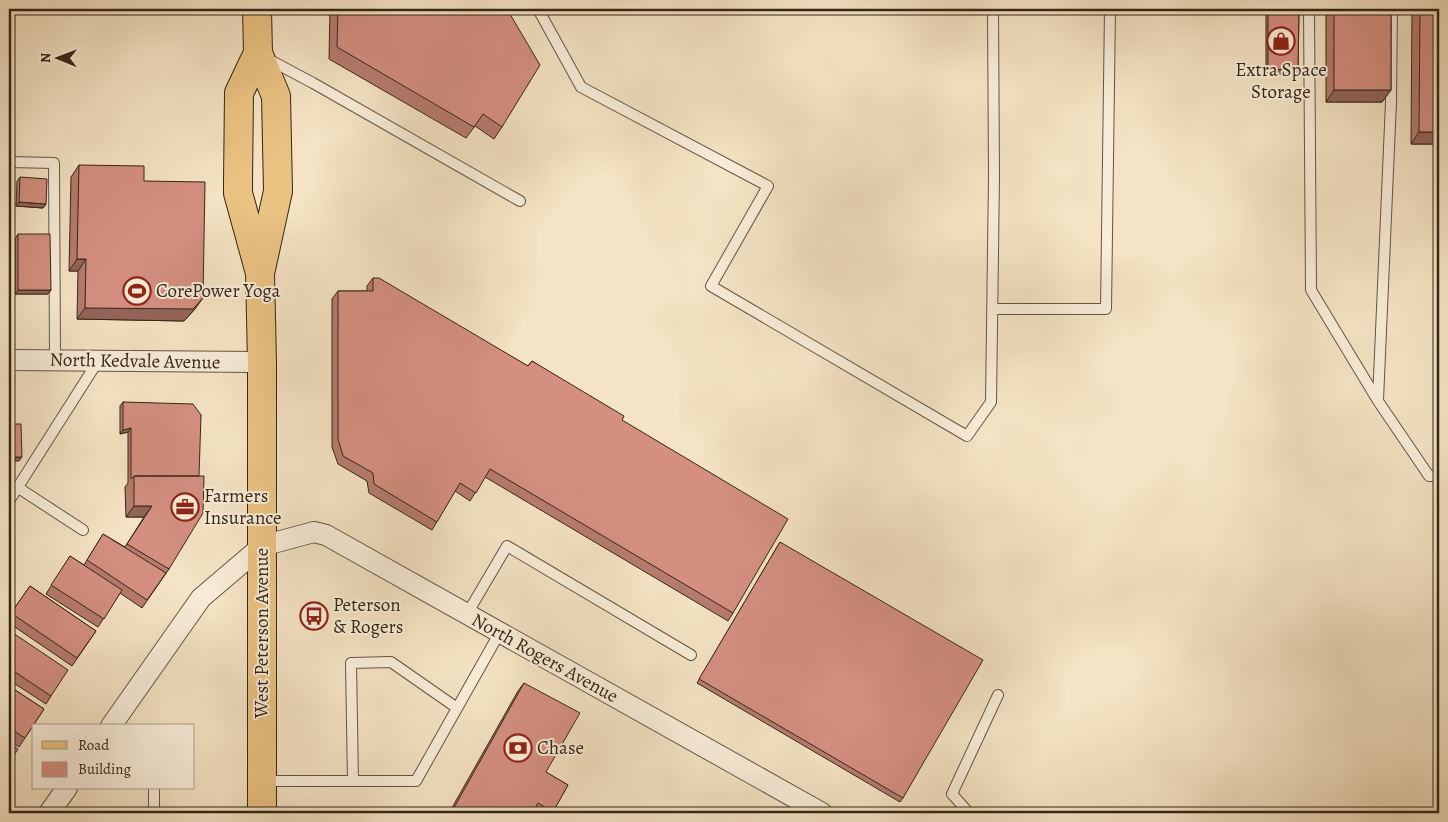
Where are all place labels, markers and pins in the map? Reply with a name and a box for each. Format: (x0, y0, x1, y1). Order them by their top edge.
shop icon: Extra Space Storage (1266, 26, 1296, 56)
place label: Extra Space Storage (1235, 57, 1327, 105)
sports icon: CorePower Yoga (122, 276, 152, 306)
place label: CorePower Yoga (156, 278, 281, 304)
place label: Farmers Insurance (204, 483, 282, 531)
office icon: Farmers Insurance (170, 492, 200, 522)
place label: Peterson & Rogers (333, 592, 404, 640)
bus stop icon: Peterson & Rogers (299, 601, 329, 631)
bank icon: Chase (503, 733, 533, 763)
place label: Chase (537, 735, 584, 761)

